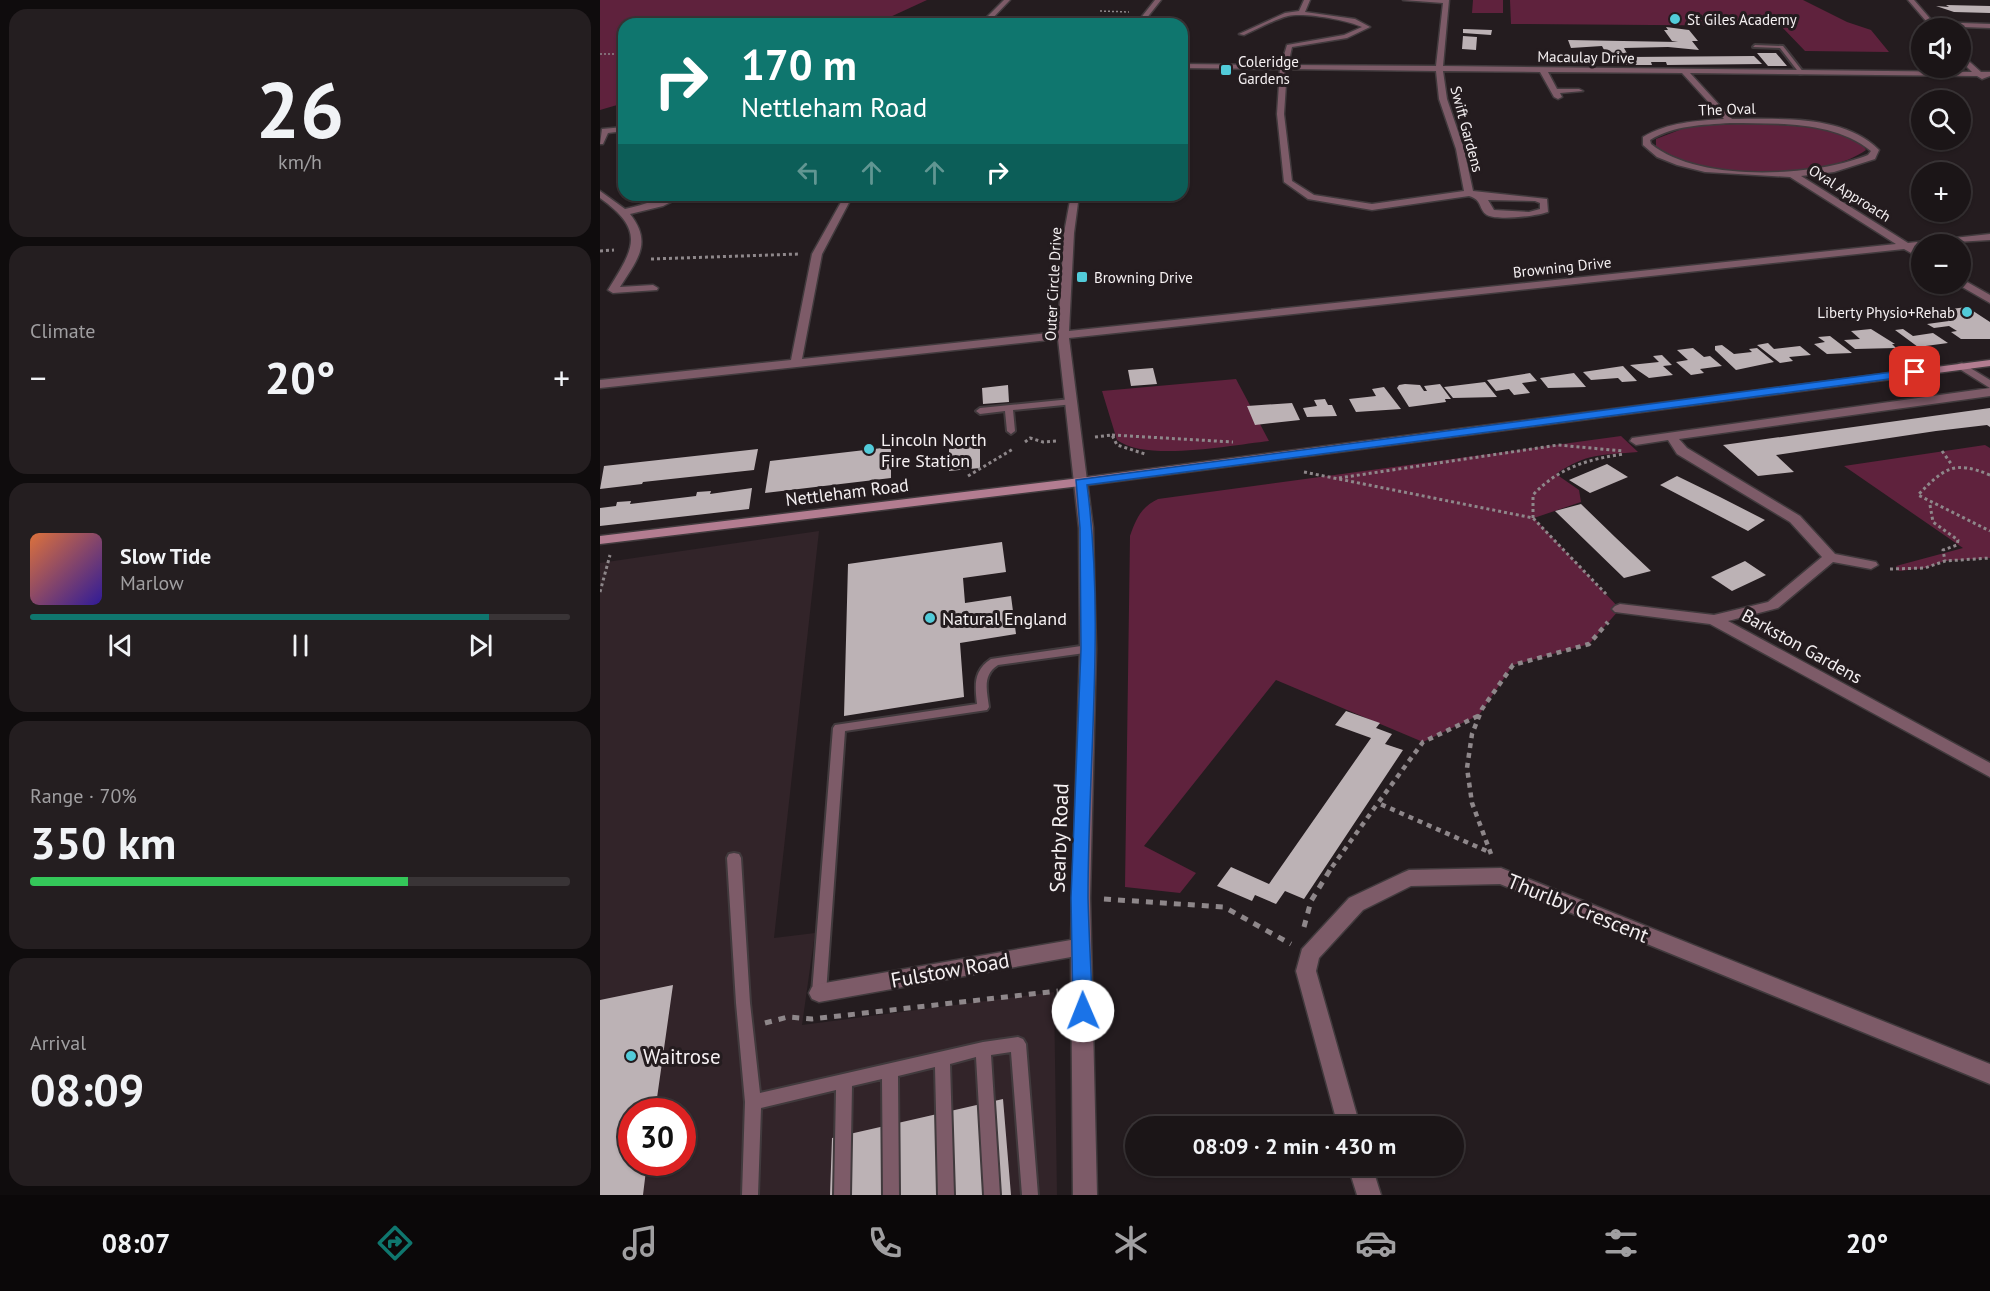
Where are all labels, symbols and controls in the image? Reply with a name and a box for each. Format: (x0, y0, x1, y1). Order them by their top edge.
place label: St Giles Academy (1687, 10, 1797, 29)
marker: St Giles Academy (1668, 12, 1682, 26)
map controls (1911, 18, 1971, 294)
button: sound (1911, 18, 1971, 78)
text: 170 m (741, 37, 857, 92)
icon: right (642, 42, 720, 120)
street label: Macaulay Drive (1537, 47, 1635, 67)
place label: Coleridge Gardens (1238, 52, 1299, 88)
text: 26 (256, 59, 344, 160)
marker: Coleridge Gardens (1219, 63, 1233, 77)
street label: Swift Gardens (1446, 84, 1488, 174)
text: Nettleham Road (741, 90, 927, 124)
button: search (1911, 90, 1971, 150)
street label: The Oval (1698, 98, 1757, 119)
text: km/h (278, 149, 322, 175)
icon: left (792, 156, 825, 189)
icon: ahead (855, 156, 888, 189)
icon: ahead (918, 156, 951, 189)
icon: right (981, 156, 1014, 189)
street label: Oval Approach (1805, 160, 1895, 226)
button: + (1911, 162, 1971, 222)
street label: Outer Circle Drive (1041, 227, 1065, 341)
button: − (1911, 234, 1971, 294)
street label: Browning Drive (1512, 252, 1612, 282)
place label: Browning Drive (1094, 268, 1193, 287)
marker: Browning Drive (1075, 270, 1089, 284)
place label: Liberty Physio+Rehab (1817, 303, 1955, 322)
marker: Liberty Physio+Rehab (1960, 305, 1974, 319)
text: Climate (30, 318, 96, 344)
pin (1889, 346, 1940, 397)
text: 20° (265, 348, 335, 406)
icon: arrive (1898, 355, 1931, 388)
text: − (30, 356, 47, 399)
text: + (553, 356, 570, 399)
place label: Lincoln North Fire Station (881, 428, 987, 472)
marker: Lincoln North Fire Station (862, 442, 876, 456)
street label: Nettleham Road (784, 473, 910, 511)
text: Slow Tide (120, 542, 211, 570)
text: Marlow (120, 570, 184, 596)
street label: Barkston Gardens (1738, 603, 1866, 689)
place label: Natural England (942, 607, 1067, 630)
marker: Natural England (923, 611, 937, 625)
icon: previous (104, 629, 137, 662)
icon: pause (284, 629, 317, 662)
icon: next (464, 629, 497, 662)
text: Range · 70% (30, 783, 137, 809)
street label: Searby Road (1044, 783, 1074, 893)
text: 350 km (30, 813, 176, 871)
street label: Thurlby Crescent (1503, 867, 1653, 949)
street label: Fulstow Road (889, 946, 1011, 994)
position arrow (1051, 979, 1115, 1043)
text: Arrival (30, 1030, 86, 1056)
place label: Waitrose (643, 1043, 721, 1070)
marker: Waitrose (624, 1049, 638, 1063)
text: 08:09 (30, 1060, 144, 1118)
speed limit sign: 30 (618, 1098, 696, 1176)
text: 08:09 · 2 min · 430 m (1193, 1132, 1396, 1160)
icon: directions (374, 1222, 416, 1264)
icon: music (619, 1222, 661, 1264)
icon: phone (864, 1222, 906, 1264)
icon: climate (1110, 1222, 1152, 1264)
icon: car (1355, 1222, 1397, 1264)
icon: filters (1600, 1222, 1642, 1264)
text: 08:07 (102, 1226, 170, 1260)
text: 20° (1846, 1226, 1888, 1260)

